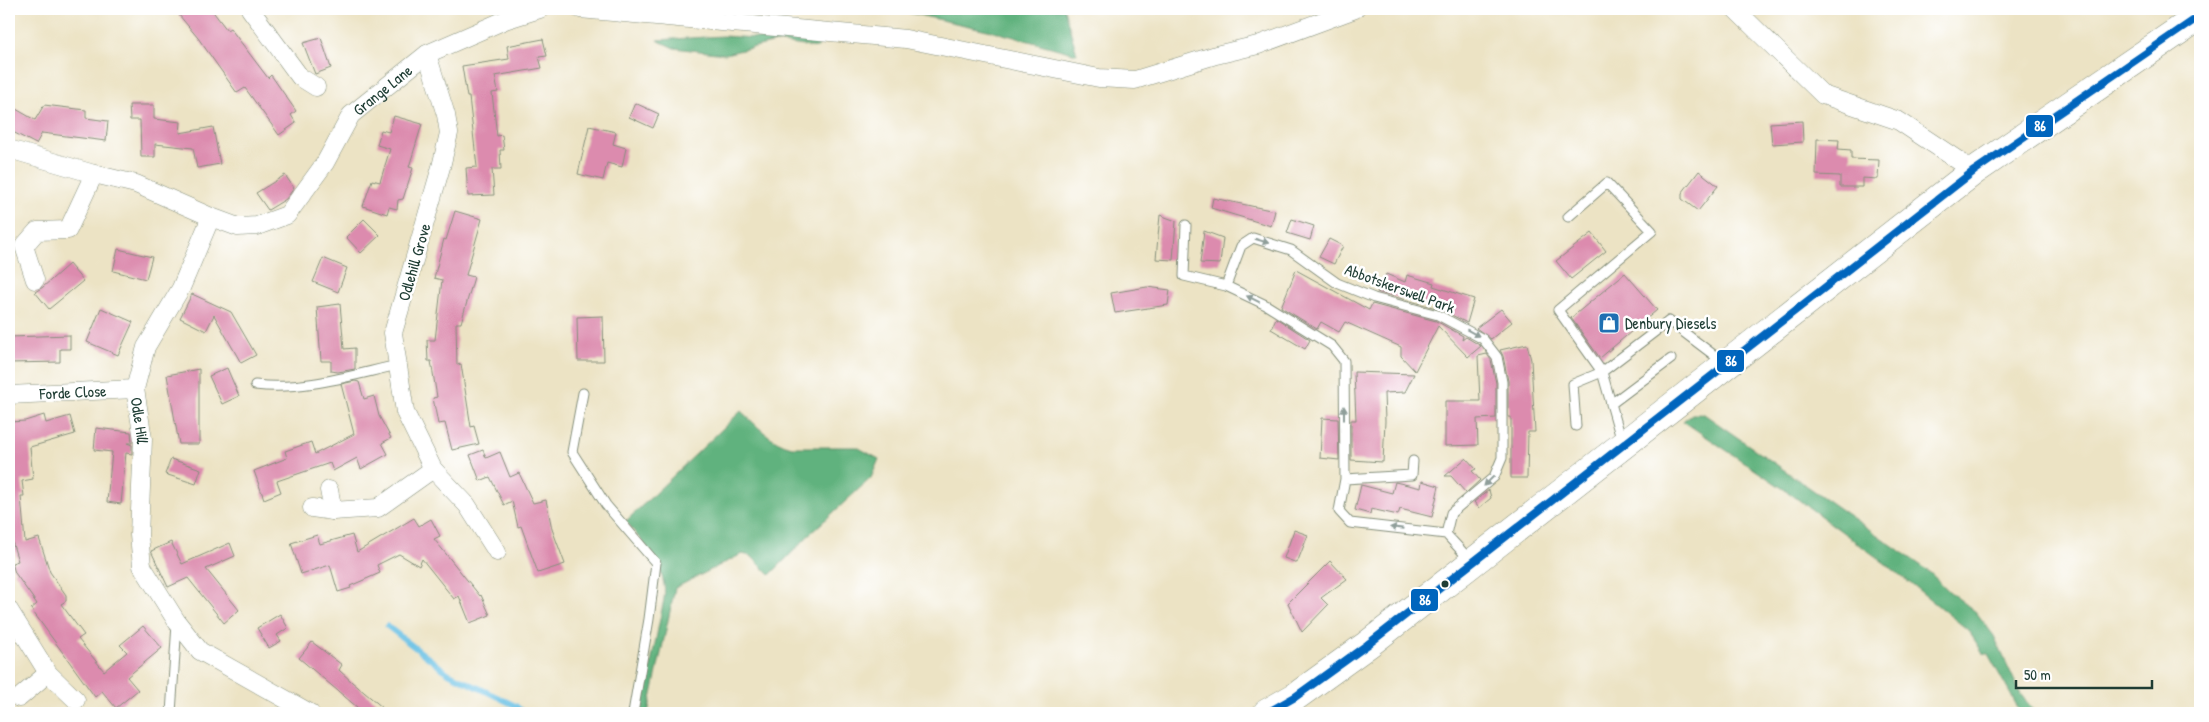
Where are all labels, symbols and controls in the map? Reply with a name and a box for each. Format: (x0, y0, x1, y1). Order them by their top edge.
street label: Grange Lane (348, 59, 417, 120)
line badge: 86 (2025, 114, 2054, 138)
text: 86 (2034, 116, 2046, 135)
street label: Odlehill Grove (392, 220, 436, 303)
one-way arrow (1255, 238, 1270, 245)
street label: Abbotskerswell Park (1342, 258, 1458, 318)
one-way arrow (1246, 295, 1260, 303)
shop icon: Denbury Diesels (1597, 311, 1621, 335)
place label: Denbury Diesels (1625, 312, 1716, 334)
one-way arrow (1466, 329, 1480, 337)
line badge: 86 (1716, 349, 1745, 373)
text: 86 (1725, 351, 1737, 370)
street label: Forde Close (38, 379, 108, 405)
street label: Odle Hill (125, 396, 154, 445)
one-way arrow (1340, 404, 1348, 420)
one-way arrow (1483, 475, 1495, 487)
one-way arrow (1389, 524, 1405, 532)
unlabelled marker (1440, 579, 1450, 589)
line badge: 86 (1410, 588, 1439, 612)
text: 86 (1419, 590, 1431, 609)
scale bar (2016, 657, 2153, 689)
text: 50 m (2024, 664, 2051, 685)

